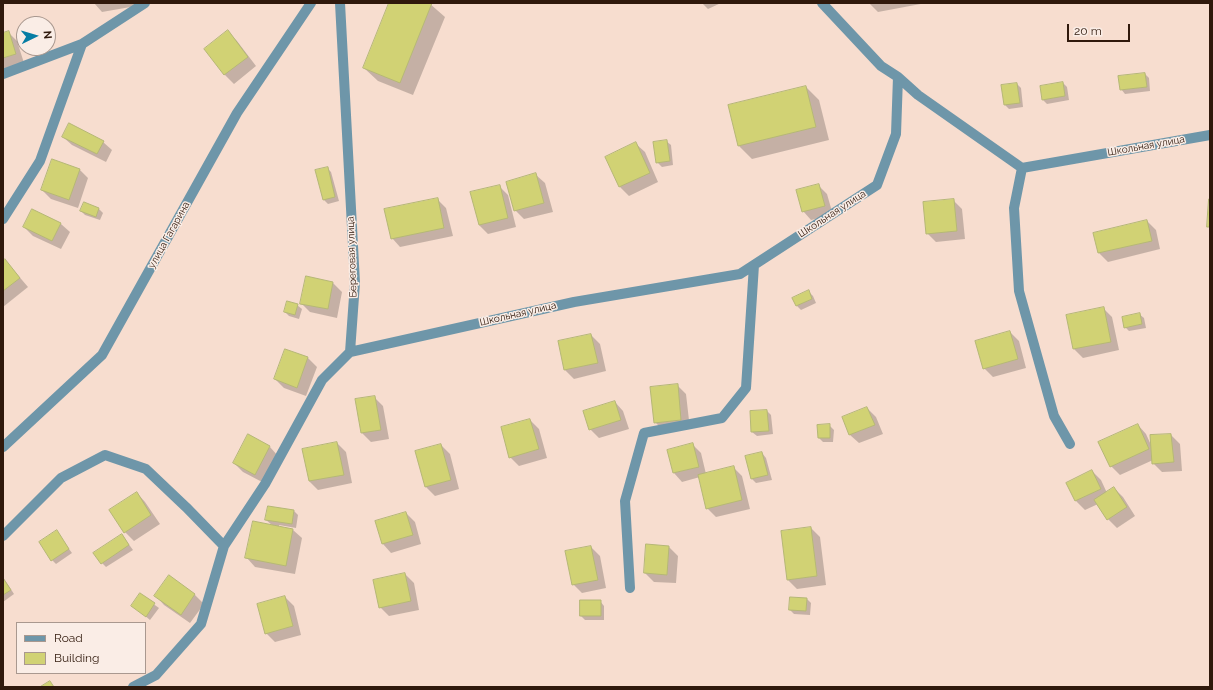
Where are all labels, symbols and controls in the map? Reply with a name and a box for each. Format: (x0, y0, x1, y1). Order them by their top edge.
north arrow (16, 16, 56, 56)
scale bar (1069, 16, 1132, 42)
text: 20 m (1074, 24, 1102, 38)
text: N (41, 30, 54, 40)
street label: Школьная улица (1106, 133, 1186, 159)
street label: Школьная улица (796, 188, 868, 240)
street label: улица Гагарина (146, 200, 192, 270)
street label: Береговая улица (345, 216, 359, 298)
street label: Школьная улица (479, 299, 557, 329)
legend (16, 622, 146, 674)
text: Road (54, 631, 83, 645)
text: Building (54, 651, 100, 665)

